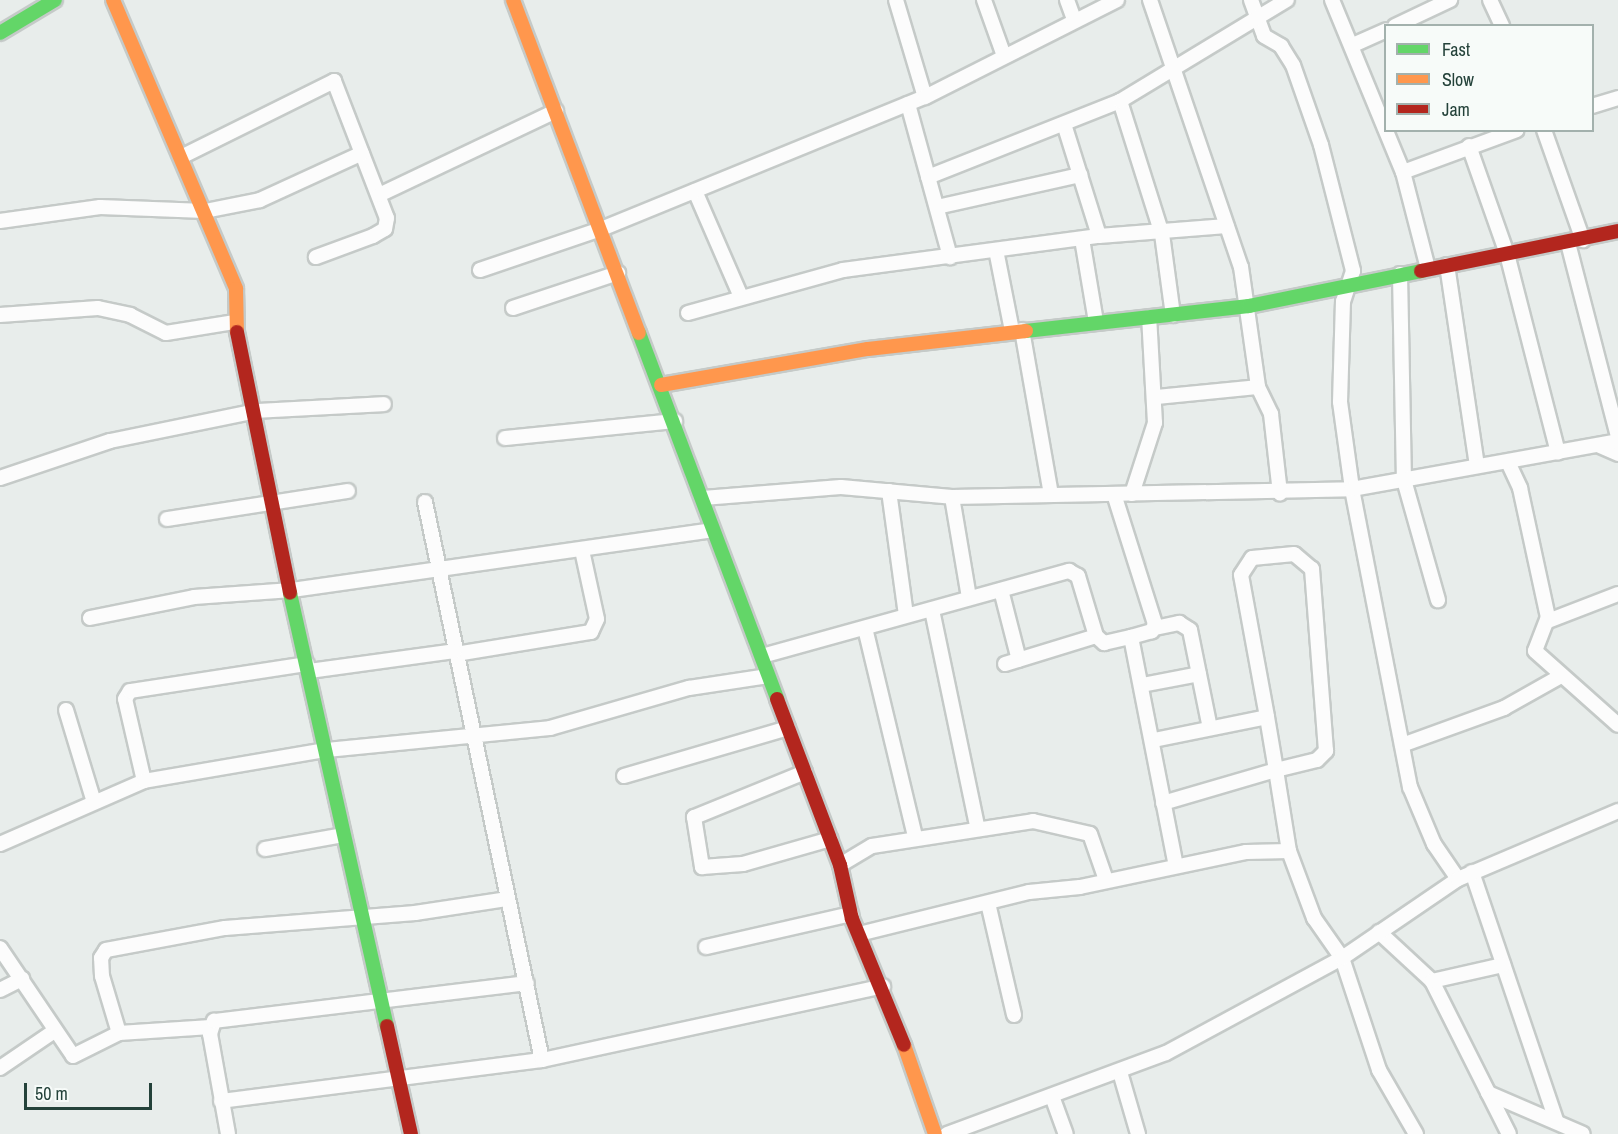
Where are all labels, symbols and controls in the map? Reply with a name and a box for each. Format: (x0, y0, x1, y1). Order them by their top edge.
legend (1384, 24, 1594, 132)
text: Fast (1442, 37, 1470, 62)
text: Slow (1442, 67, 1474, 92)
text: Jam (1442, 97, 1470, 122)
scale bar (27, 1071, 154, 1109)
text: 50 m (35, 1081, 68, 1106)

